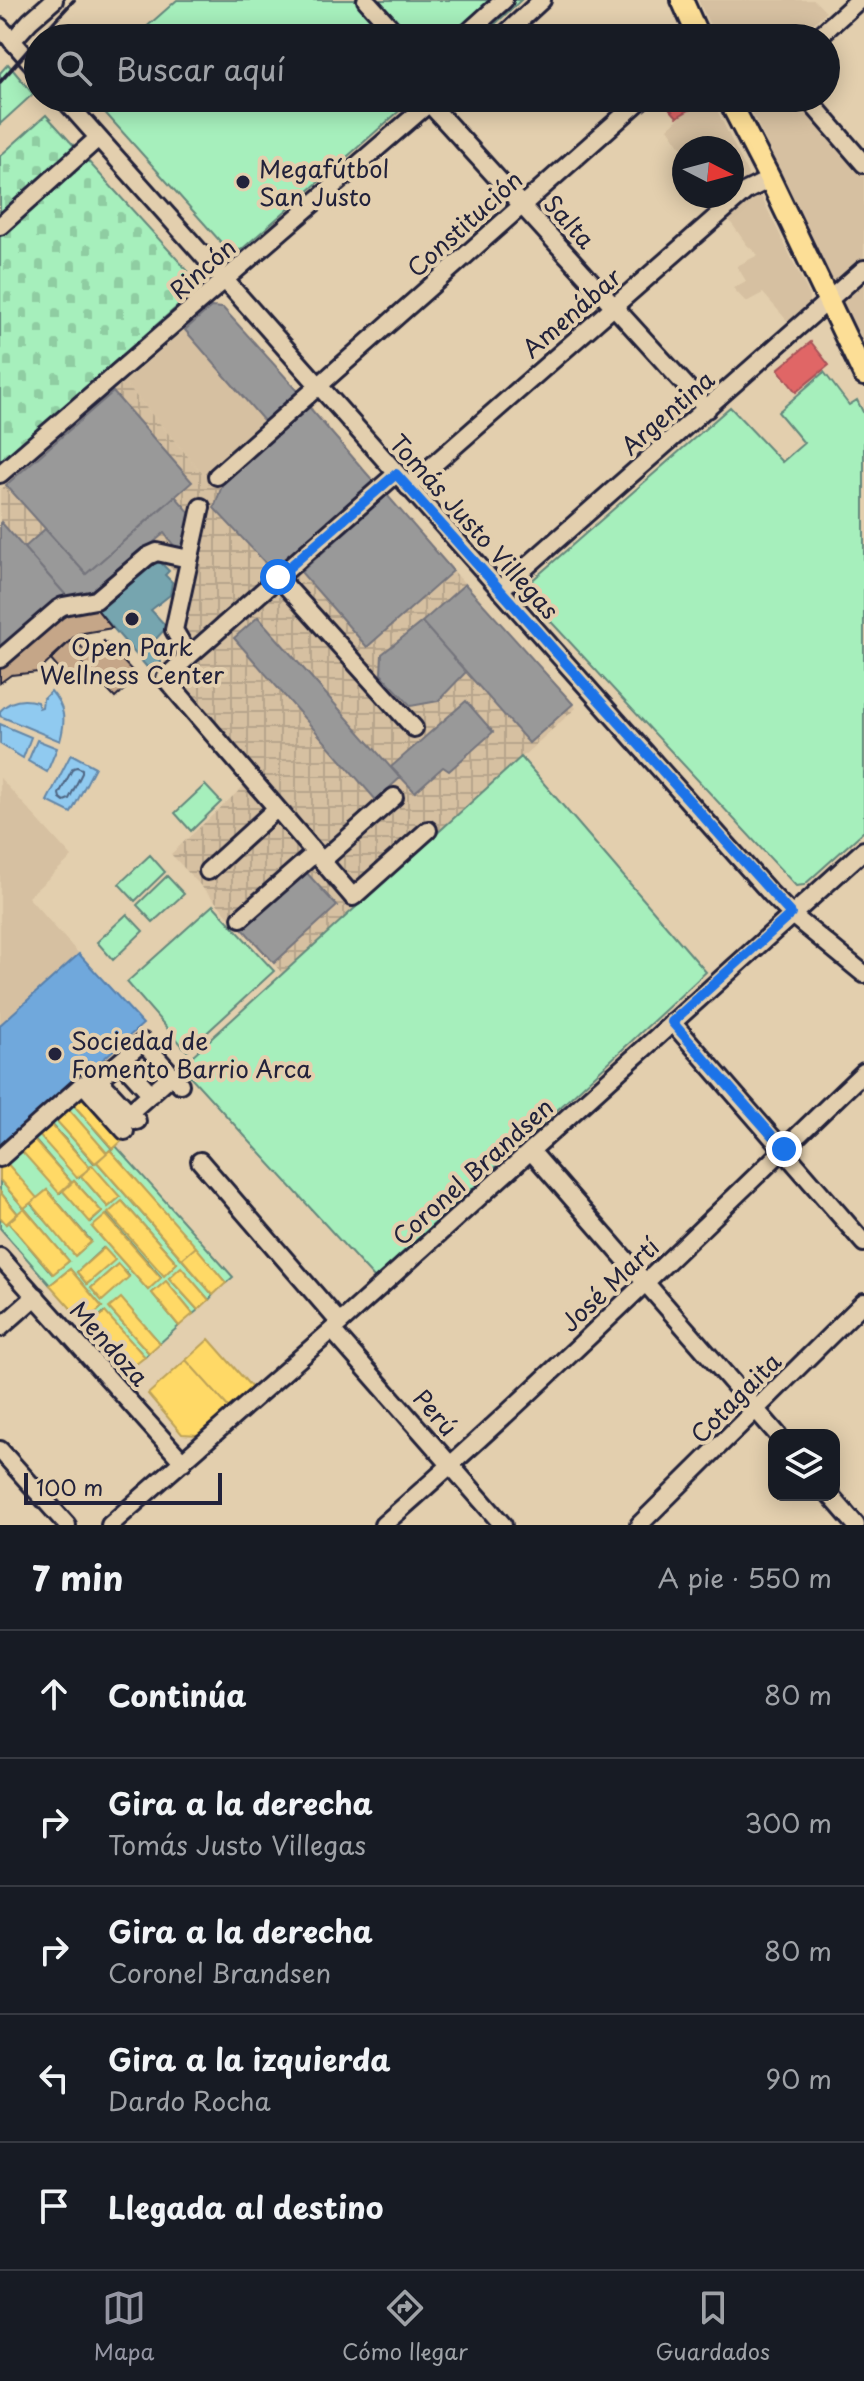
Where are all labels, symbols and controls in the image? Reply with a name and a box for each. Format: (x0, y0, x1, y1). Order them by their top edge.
search box (24, 24, 840, 112)
icon: search (52, 46, 96, 90)
text: Buscar aquí (116, 46, 285, 91)
north arrow (672, 136, 744, 208)
place label: Megafútbol San Justo (259, 150, 389, 214)
street label: Constitución (398, 161, 530, 285)
marker: Megafútbol San Justo (234, 173, 252, 191)
street label: Salta (536, 186, 604, 256)
street label: Rincón (161, 229, 243, 307)
street label: Amenábar (513, 259, 629, 365)
street label: Argentina (612, 361, 722, 463)
street label: Tomás Justo Villegas (382, 425, 568, 627)
route start (260, 559, 296, 595)
marker: Open Park Wellness Center (123, 610, 141, 628)
place label: Open Park Wellness Center (40, 628, 225, 692)
place label: Sociedad de Fomento Barrio Arca (71, 1022, 311, 1086)
marker: Sociedad de Fomento Barrio Arca (46, 1045, 64, 1063)
street label: Coronel Brandsen (383, 1089, 561, 1253)
route end (766, 1131, 802, 1167)
street label: José Martí (552, 1228, 667, 1339)
street label: Mendoza (62, 1293, 158, 1393)
street label: Cotagaita (681, 1343, 789, 1451)
street label: Perú (405, 1381, 467, 1443)
map controls (768, 1429, 840, 1501)
button: layers (768, 1429, 840, 1501)
scale bar (24, 1469, 222, 1505)
text: 100 m (36, 1470, 103, 1503)
text: 7 min (32, 1551, 123, 1603)
text: A pie · 550 m (658, 1558, 832, 1597)
icon: ahead (32, 1672, 76, 1716)
text: Continúa (108, 1672, 247, 1717)
text: 80 m (764, 1675, 832, 1714)
text: Gira a la derecha (108, 1780, 373, 1825)
icon: right (32, 1800, 76, 1844)
text: 300 m (745, 1803, 832, 1842)
text: Tomás Justo Villegas (108, 1825, 366, 1864)
text: Gira a la derecha (108, 1908, 373, 1953)
icon: right (32, 1928, 76, 1972)
text: 80 m (764, 1931, 832, 1970)
text: Coronel Brandsen (108, 1953, 331, 1992)
text: Gira a la izquierda (108, 2036, 391, 2081)
icon: left (32, 2056, 76, 2100)
text: 90 m (765, 2059, 832, 2098)
text: Dardo Rocha (108, 2081, 271, 2120)
icon: arrive (32, 2184, 76, 2228)
text: Llegada al destino (108, 2184, 383, 2229)
tab: Mapa (94, 2286, 154, 2367)
tab: Cómo llegar (342, 2286, 468, 2367)
tab: Guardados (656, 2286, 770, 2367)

